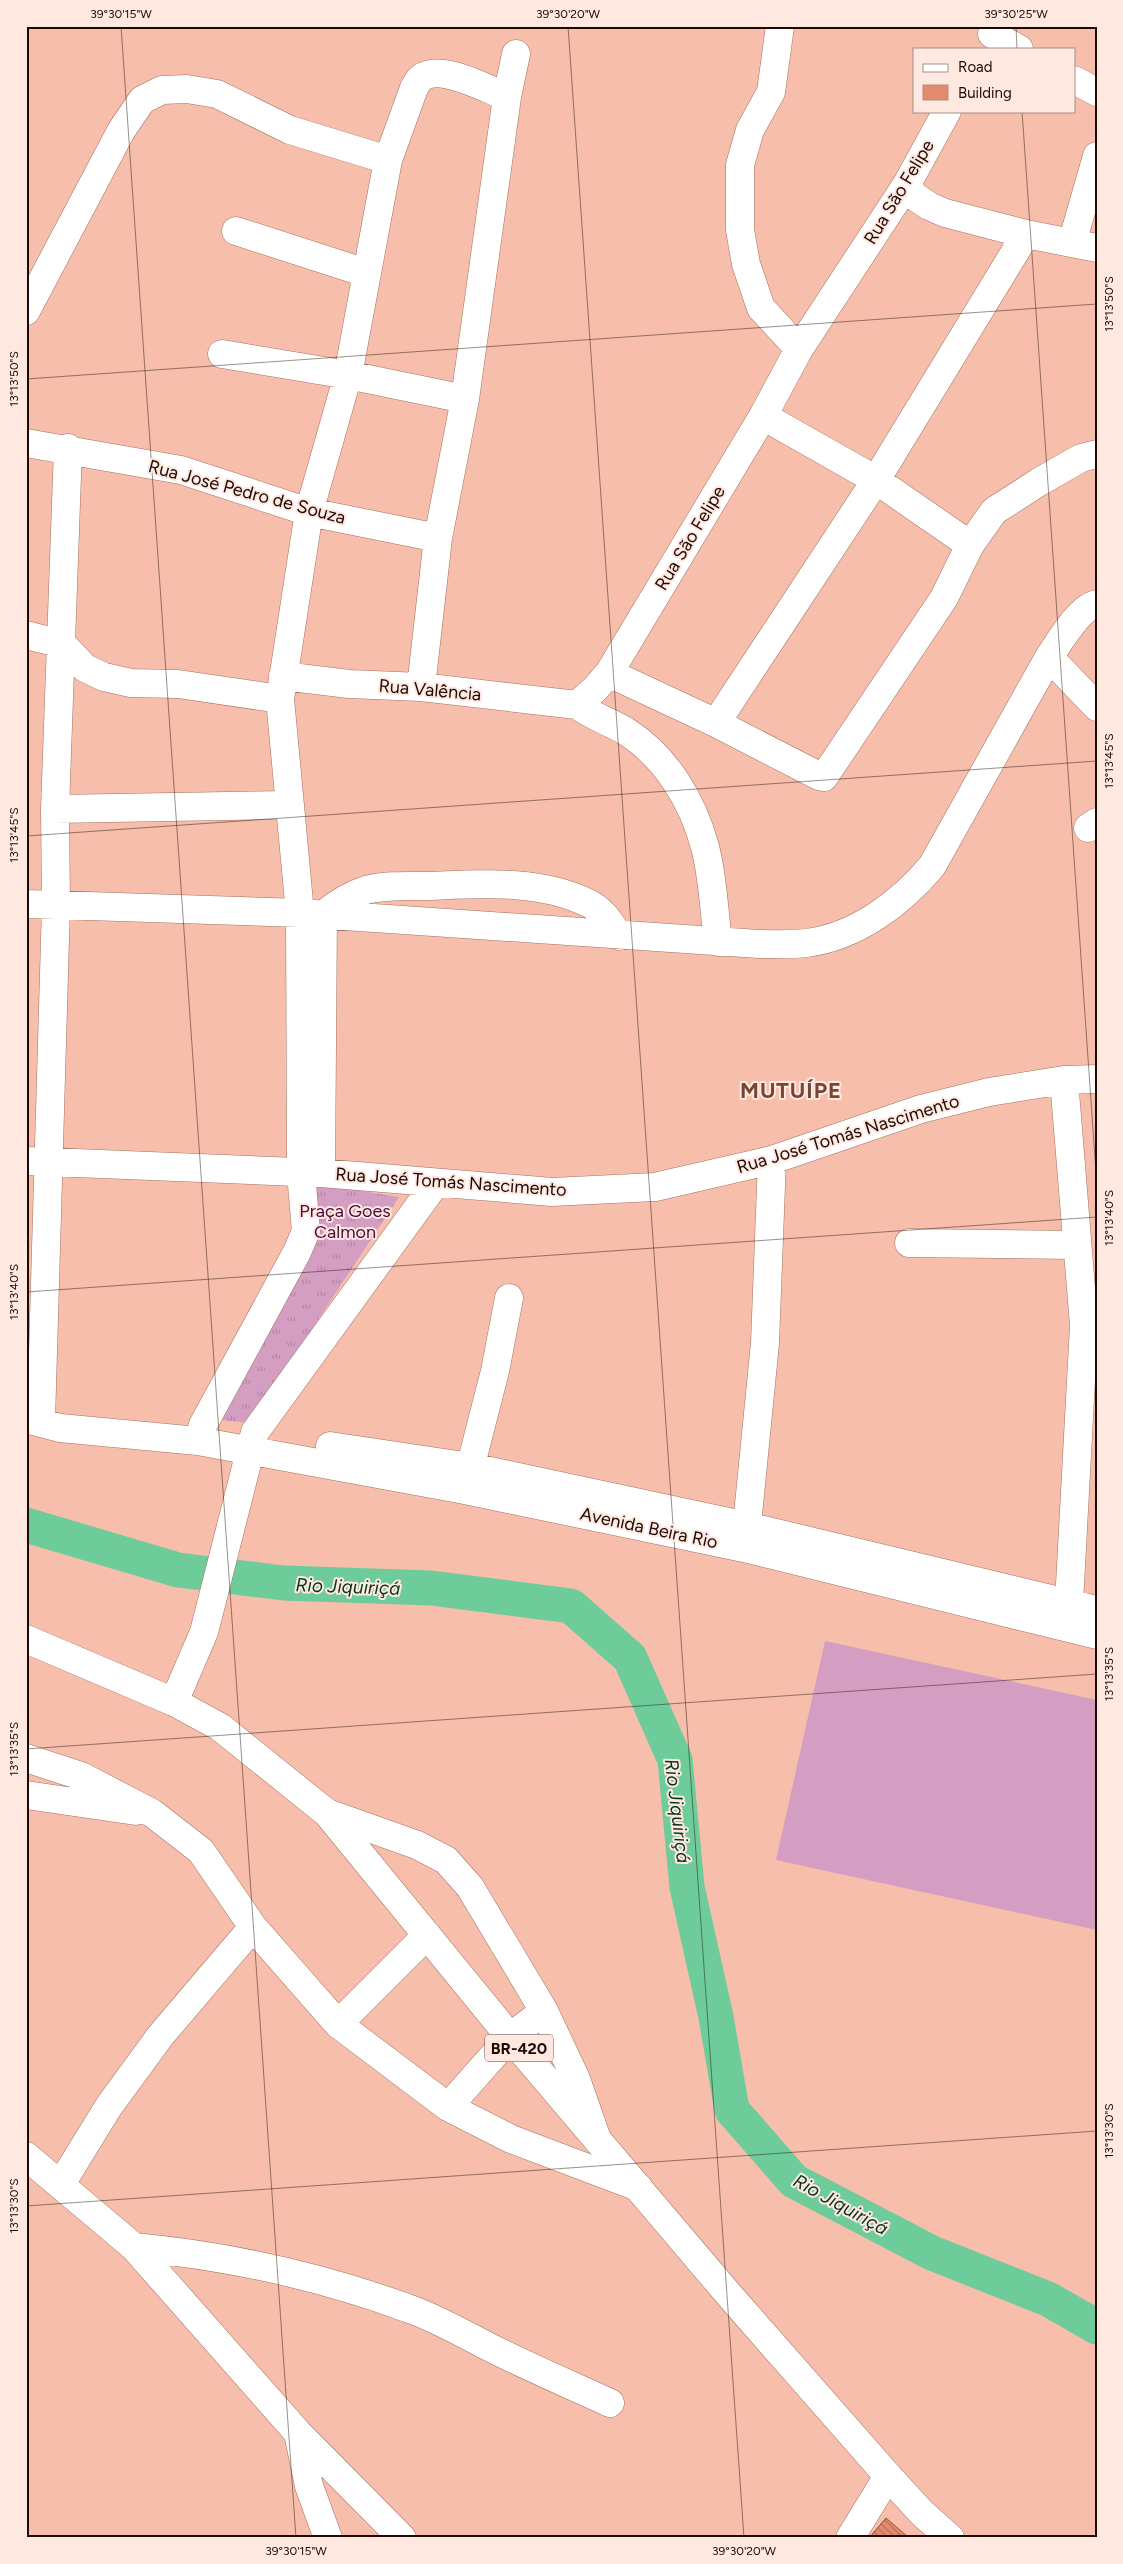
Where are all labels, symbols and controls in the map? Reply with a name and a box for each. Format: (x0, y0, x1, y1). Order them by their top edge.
text: 39°30'15"W (90, 7, 152, 21)
text: 39°30'20"W (536, 7, 601, 21)
text: 39°30'25"W (984, 7, 1048, 21)
legend (913, 48, 1076, 112)
text: Road (958, 58, 993, 76)
text: Building (958, 84, 1012, 102)
street label: Rua São Felipe (859, 136, 939, 248)
text: 13°13'50"S (1102, 276, 1116, 332)
text: 13°13'50"S (7, 351, 21, 407)
street label: Rua José Pedro de Souza (146, 455, 348, 529)
street label: Rua São Felipe (650, 482, 730, 594)
street label: Rua Valência (378, 675, 482, 705)
text: 13°13'45"S (1102, 733, 1116, 789)
text: 13°13'45"S (7, 807, 21, 863)
district label: MUTUÍPE (740, 1077, 842, 1104)
street label: Rua José Tomás Nascimento (734, 1090, 962, 1178)
street label: Rua José Tomás Nascimento (335, 1163, 567, 1201)
text: 13°13'40"S (1102, 1190, 1116, 1246)
park label: Praça Goes Calmon (299, 1200, 391, 1243)
text: 13°13'40"S (7, 1264, 21, 1320)
street label: Avenida Beira Rio (578, 1503, 720, 1553)
water label: Rio Jiquiriçá (295, 1573, 401, 1600)
text: 13°13'35"S (1102, 1647, 1116, 1701)
text: 13°13'35"S (7, 1722, 21, 1776)
water label: Rio Jiquiriçá (660, 1758, 695, 1865)
road number: BR-420 (485, 2035, 553, 2062)
text: 13°13'30"S (1102, 2103, 1116, 2159)
water label: Rio Jiquiriçá (789, 2169, 892, 2240)
text: 13°13'30"S (7, 2178, 21, 2234)
text: 39°30'15"W (265, 2544, 327, 2558)
text: 39°30'20"W (712, 2544, 777, 2558)

